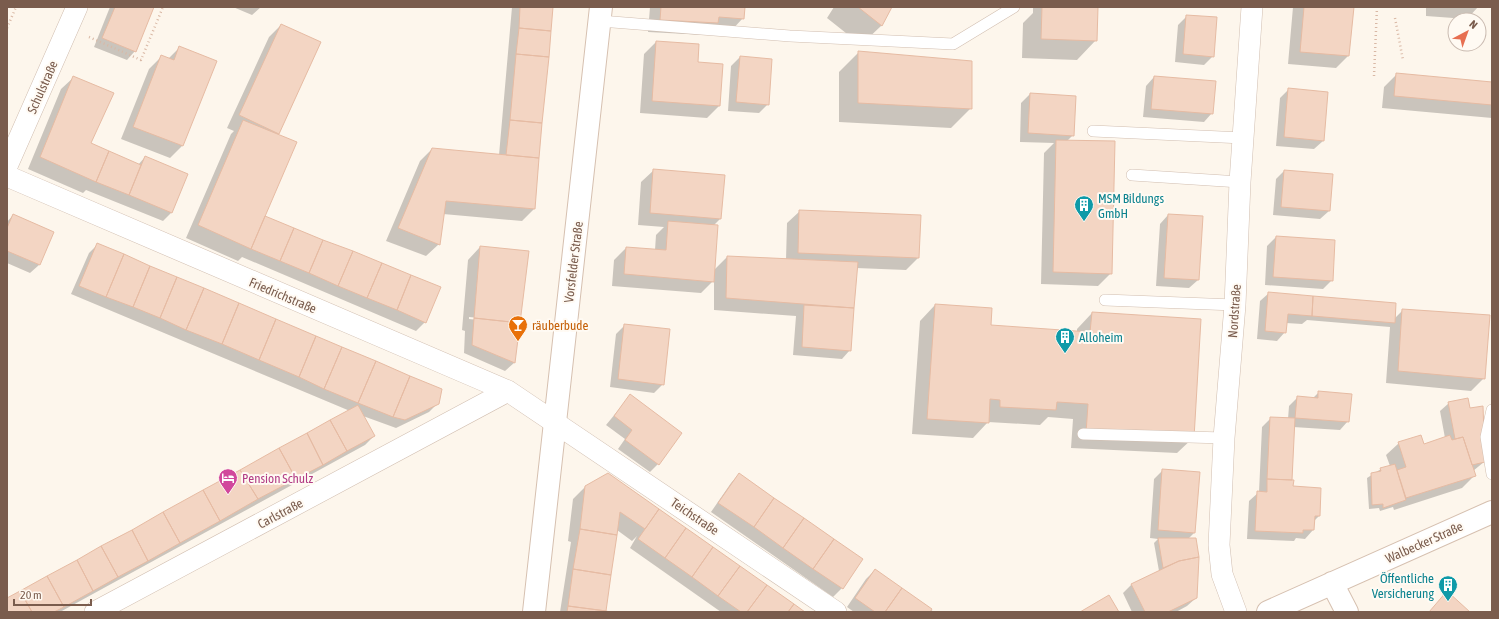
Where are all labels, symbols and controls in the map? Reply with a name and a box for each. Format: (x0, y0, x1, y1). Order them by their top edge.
north arrow (1447, 12, 1487, 52)
text: N (1467, 18, 1480, 31)
street label: Schulstraße (24, 58, 61, 116)
place label: MSM Bildungs GmbH (1098, 191, 1164, 221)
building icon: MSM Bildungs GmbH (1073, 194, 1095, 222)
street label: Vorsfelder Straße (561, 220, 586, 304)
street label: Friedrichstraße (247, 275, 319, 316)
street label: Nordstraße (1225, 284, 1244, 338)
bar icon: räuberbude (507, 314, 529, 342)
place label: räuberbude (532, 318, 588, 333)
building icon: Alloheim (1054, 326, 1076, 354)
place label: Alloheim (1079, 330, 1123, 345)
hotel icon: Pension Schulz (217, 467, 239, 495)
place label: Pension Schulz (242, 471, 314, 486)
street label: Carlstraße (255, 495, 306, 532)
street label: Teichstraße (668, 495, 722, 538)
street label: Walbecker Straße (1383, 519, 1465, 566)
place label: Öffentliche Versicherung (1372, 571, 1434, 601)
building icon: Öffentliche Versicherung (1437, 574, 1459, 602)
scale bar (14, 581, 91, 607)
text: 20 m (20, 588, 42, 602)

